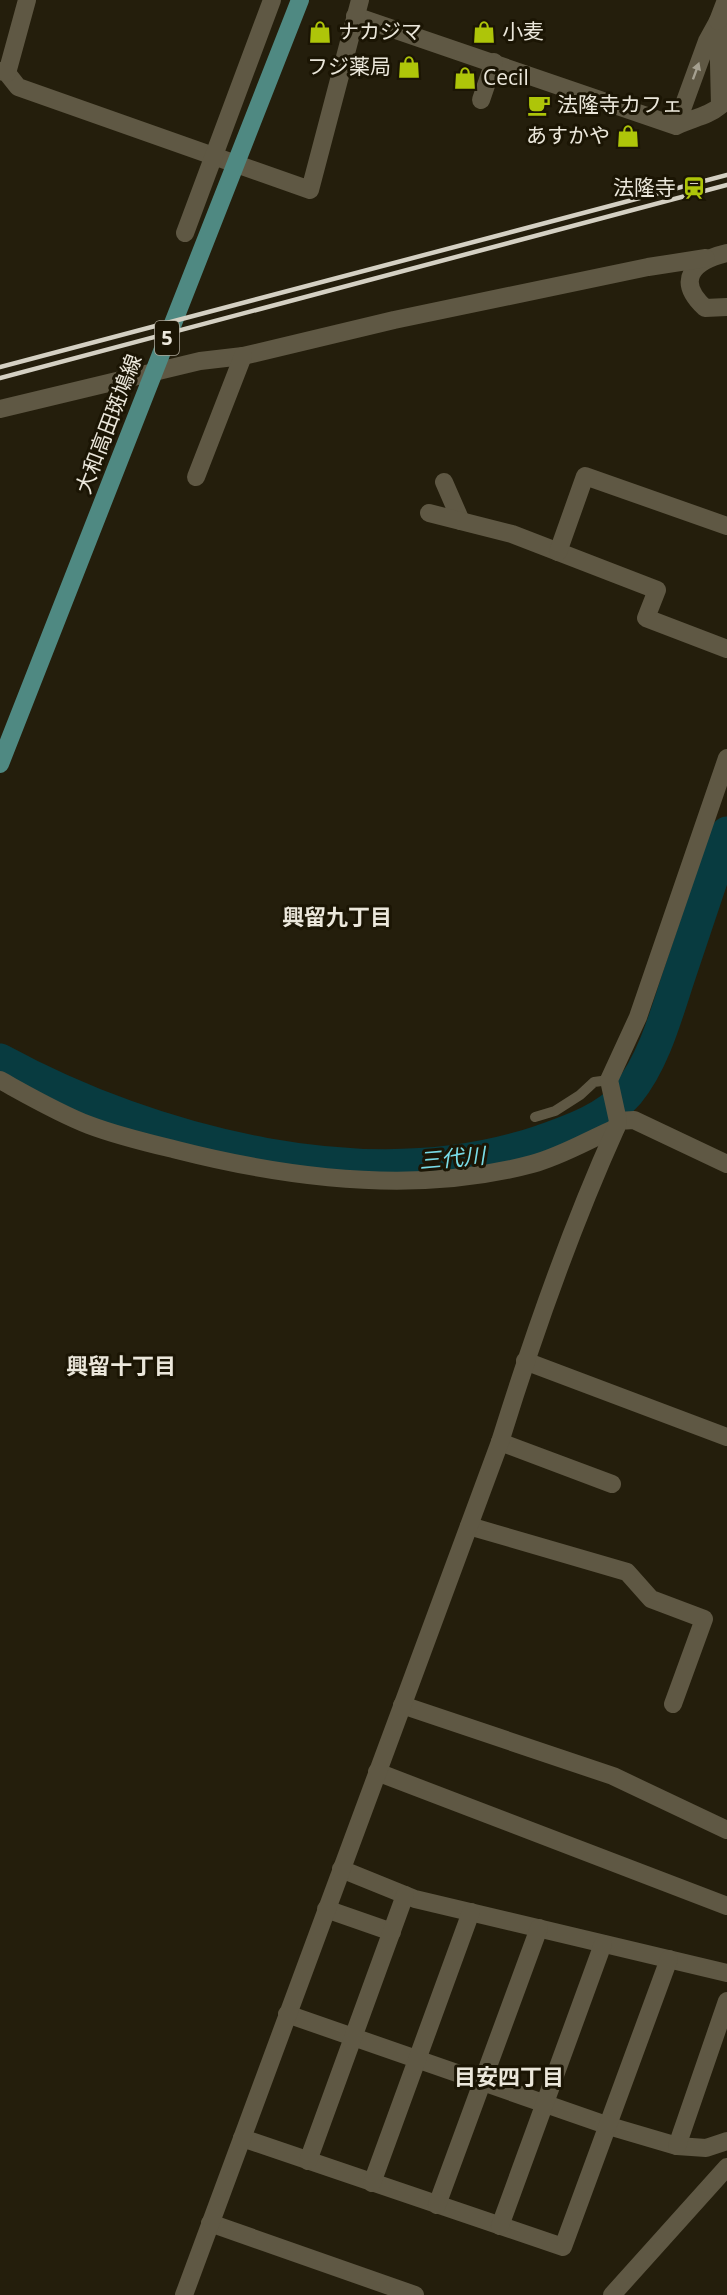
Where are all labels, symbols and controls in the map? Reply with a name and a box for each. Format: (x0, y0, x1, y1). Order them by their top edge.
place label: ナカジマ (338, 17, 422, 45)
place label: 小麦 (502, 17, 544, 45)
shop icon: ナカジマ (307, 19, 333, 45)
shop icon: 小麦 (471, 19, 497, 45)
place label: フジ薬局 (307, 52, 391, 80)
shop icon: フジ薬局 (396, 54, 422, 80)
one-way arrow (692, 62, 702, 80)
place label: Cecil (483, 63, 529, 91)
shop icon: Cecil (452, 65, 478, 91)
place label: 法隆寺カフェ (557, 90, 683, 118)
cafe icon: 法隆寺カフェ (526, 92, 552, 118)
place label: あすかや (526, 121, 610, 149)
shop icon: あすかや (615, 123, 641, 149)
place label: 法隆寺 (613, 173, 676, 201)
station icon: 法隆寺 (681, 175, 707, 201)
road number: 5 (155, 321, 179, 355)
street label: 大和高田斑鳩線 (69, 350, 147, 497)
district label: 興留九丁目 (282, 901, 392, 931)
water label: 三代川 (418, 1139, 488, 1175)
district label: 興留十丁目 (66, 1350, 176, 1380)
district label: 目安四丁目 (454, 2061, 564, 2091)

